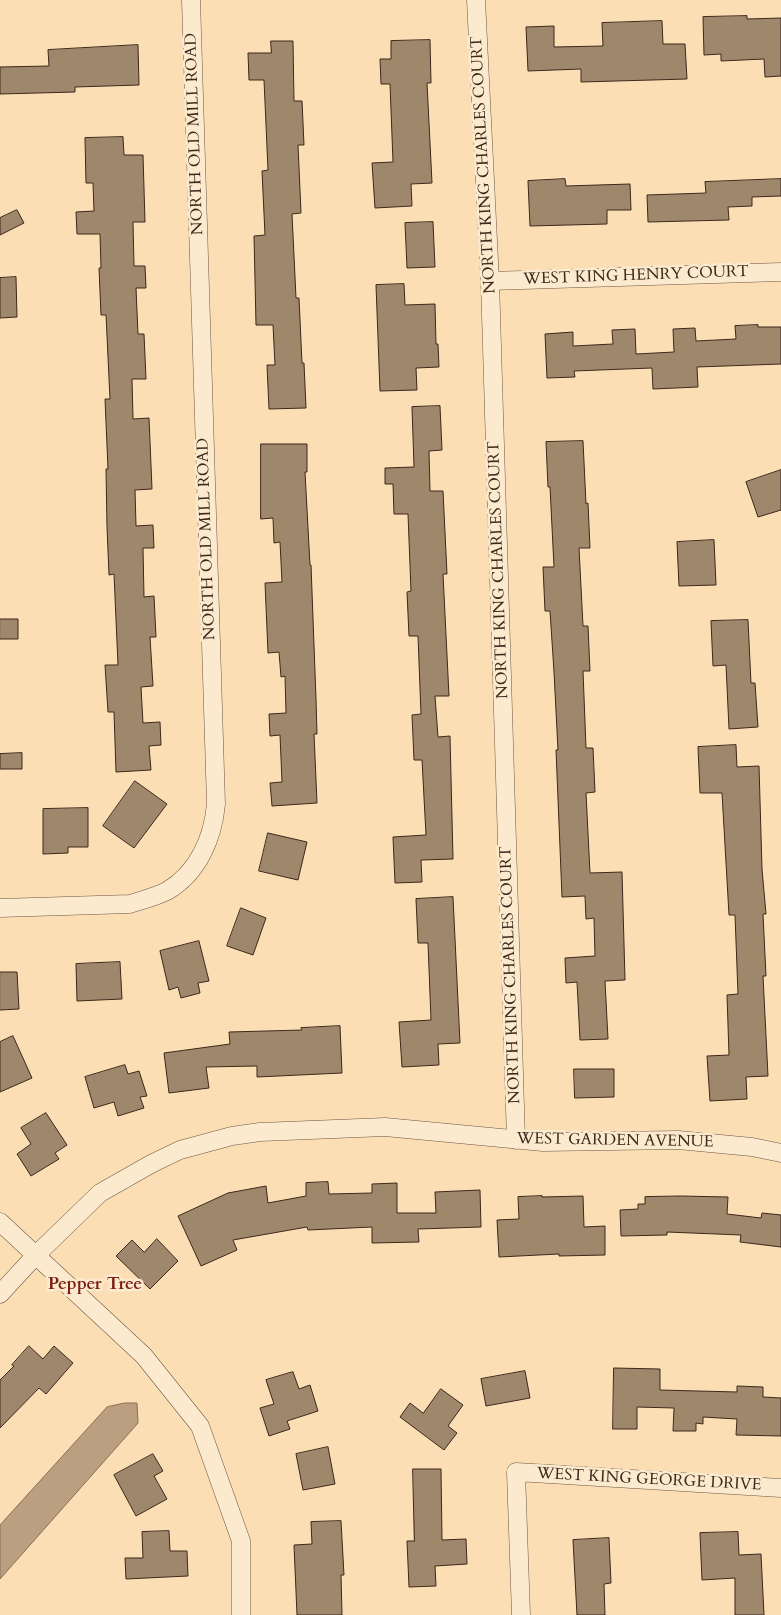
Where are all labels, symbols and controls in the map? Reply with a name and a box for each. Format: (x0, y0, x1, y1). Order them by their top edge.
street label: NORTH OLD MILL ROAD (182, 33, 208, 235)
street label: NORTH KING CHARLES COURT (468, 36, 500, 294)
street label: WEST KING HENRY COURT (523, 262, 749, 290)
street label: NORTH OLD MILL ROAD (194, 438, 220, 640)
street label: NORTH KING CHARLES COURT (485, 441, 513, 699)
street label: NORTH KING CHARLES COURT (497, 846, 525, 1104)
street label: WEST GARDEN AVENUE (516, 1130, 714, 1152)
district label: Pepper Tree (48, 1274, 142, 1296)
street label: WEST KING GEORGE DRIVE (536, 1465, 762, 1495)

